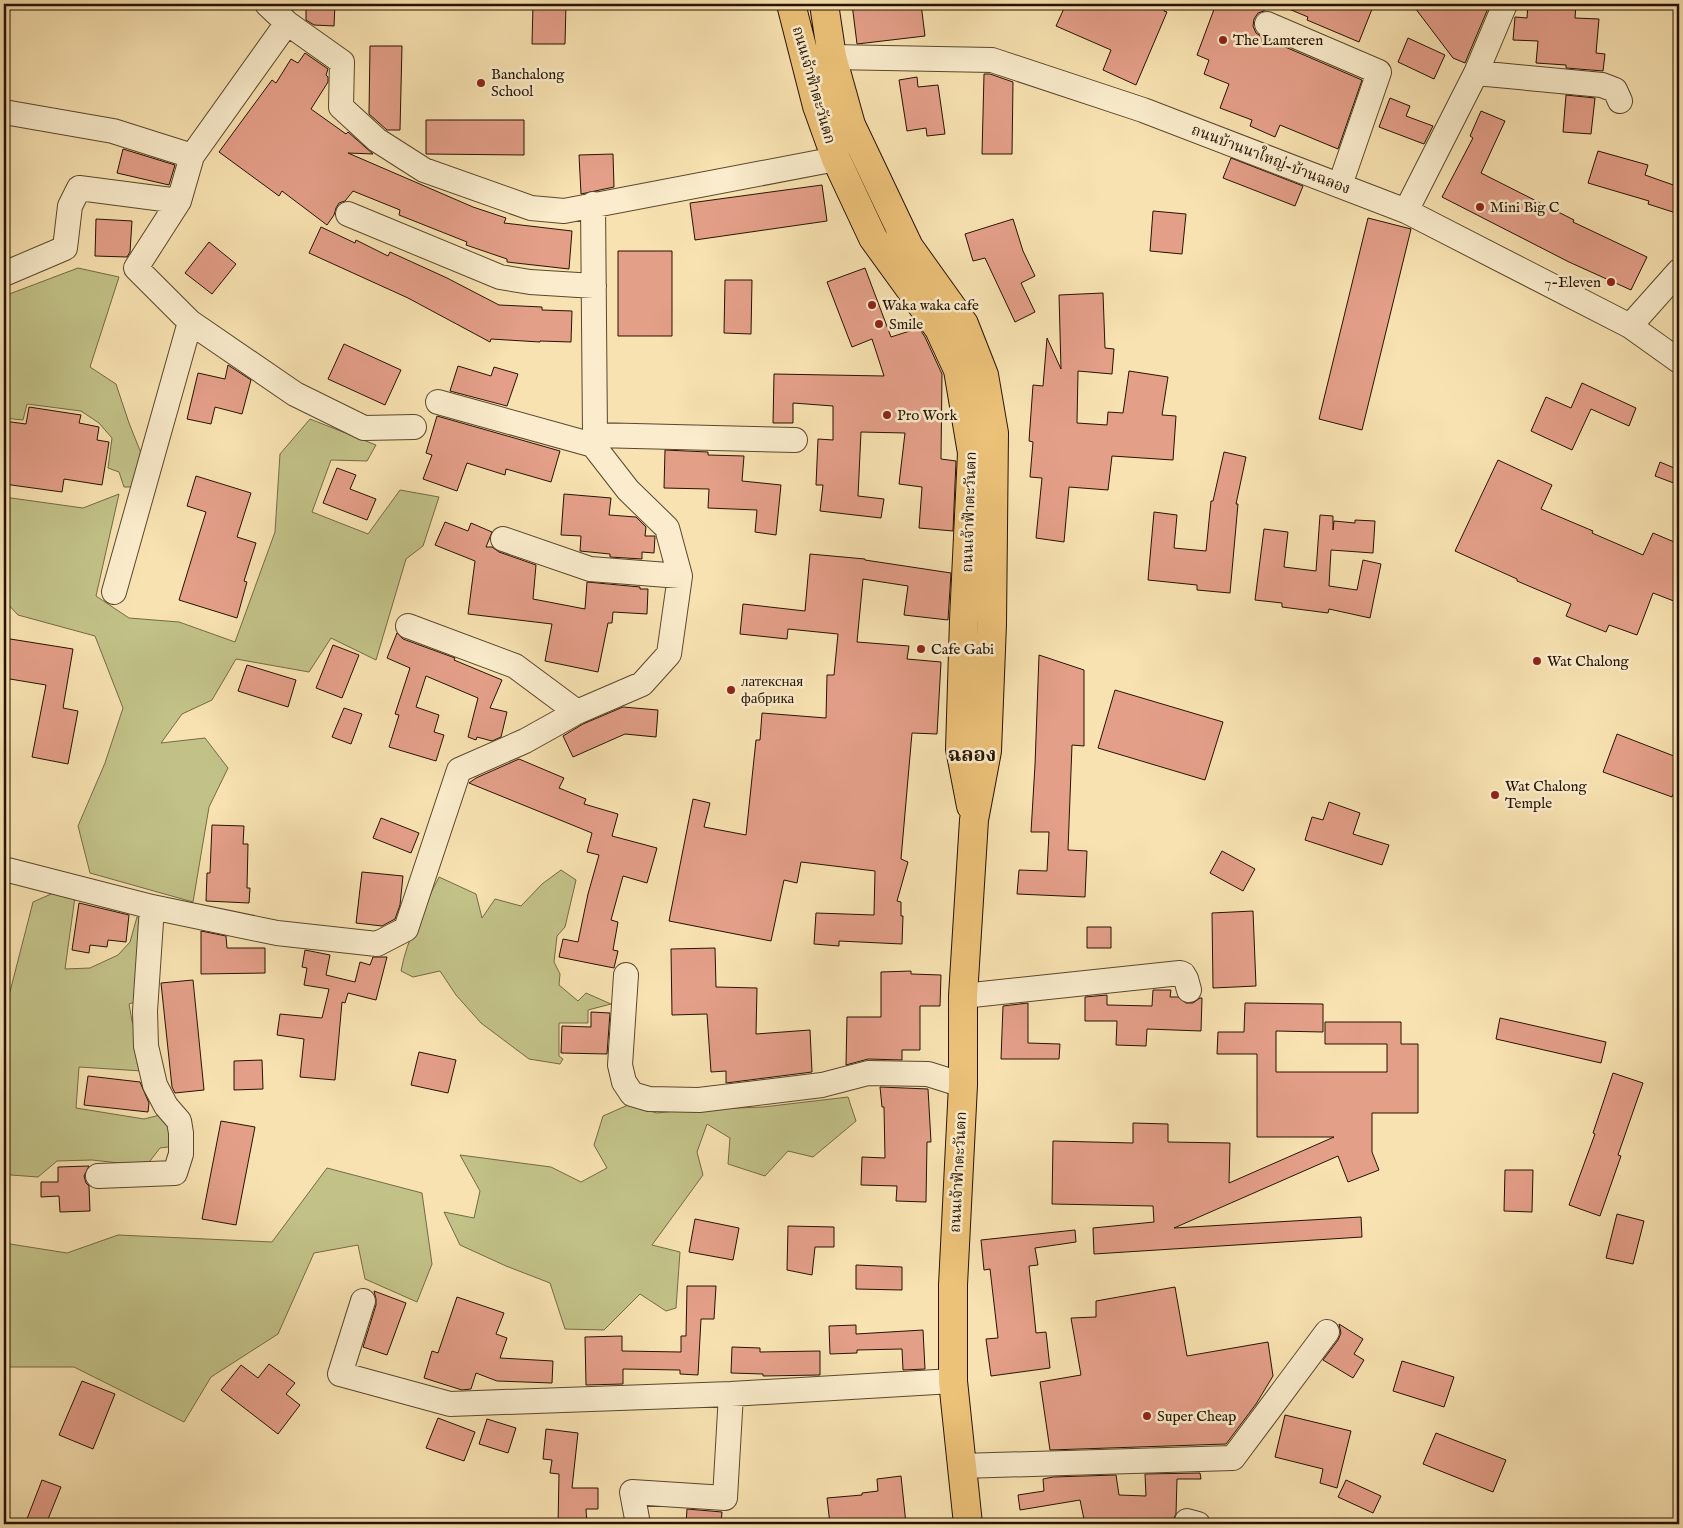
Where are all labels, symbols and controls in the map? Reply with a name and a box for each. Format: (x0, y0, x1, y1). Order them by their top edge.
street label: ถนนเจ้าฟ้าตะวันตก (788, 24, 839, 146)
place label: The Lamteren (1233, 31, 1323, 50)
marker: The Lamteren (1217, 34, 1229, 46)
place label: Banchalong School (491, 65, 565, 101)
marker: Banchalong School (475, 77, 487, 89)
street label: ถนนบ้านนาใหญ่-บ้านฉลอง (1189, 118, 1354, 199)
place label: Mini Big C (1490, 198, 1560, 217)
marker: Mini Big C (1474, 201, 1486, 213)
place label: 7-Eleven (1544, 273, 1601, 292)
marker: 7-Eleven (1605, 276, 1617, 288)
place label: Waka waka cafe (882, 296, 979, 315)
marker: Waka waka cafe (866, 299, 878, 311)
place label: Smile (889, 315, 923, 334)
marker: Smile (873, 318, 885, 330)
place label: Pro Work (897, 406, 959, 425)
marker: Pro Work (881, 409, 893, 421)
street label: ถนนเจ้าฟ้าตะวันตก (958, 451, 981, 573)
place label: Cafe Gabi (931, 640, 994, 659)
marker: Cafe Gabi (915, 643, 927, 655)
place label: Wat Chalong (1547, 652, 1630, 671)
marker: Wat Chalong (1531, 655, 1543, 667)
place label: латексная фабрика (741, 672, 803, 708)
marker: латексная фабрика (725, 684, 737, 696)
district label: ฉลอง (948, 743, 996, 768)
place label: Wat Chalong Temple (1505, 777, 1588, 813)
marker: Wat Chalong Temple (1489, 789, 1501, 801)
street label: ถนนเจ้าฟ้าตะวันตก (946, 1111, 971, 1233)
place label: Super Cheap (1157, 1407, 1236, 1426)
marker: Super Cheap (1141, 1410, 1153, 1422)

